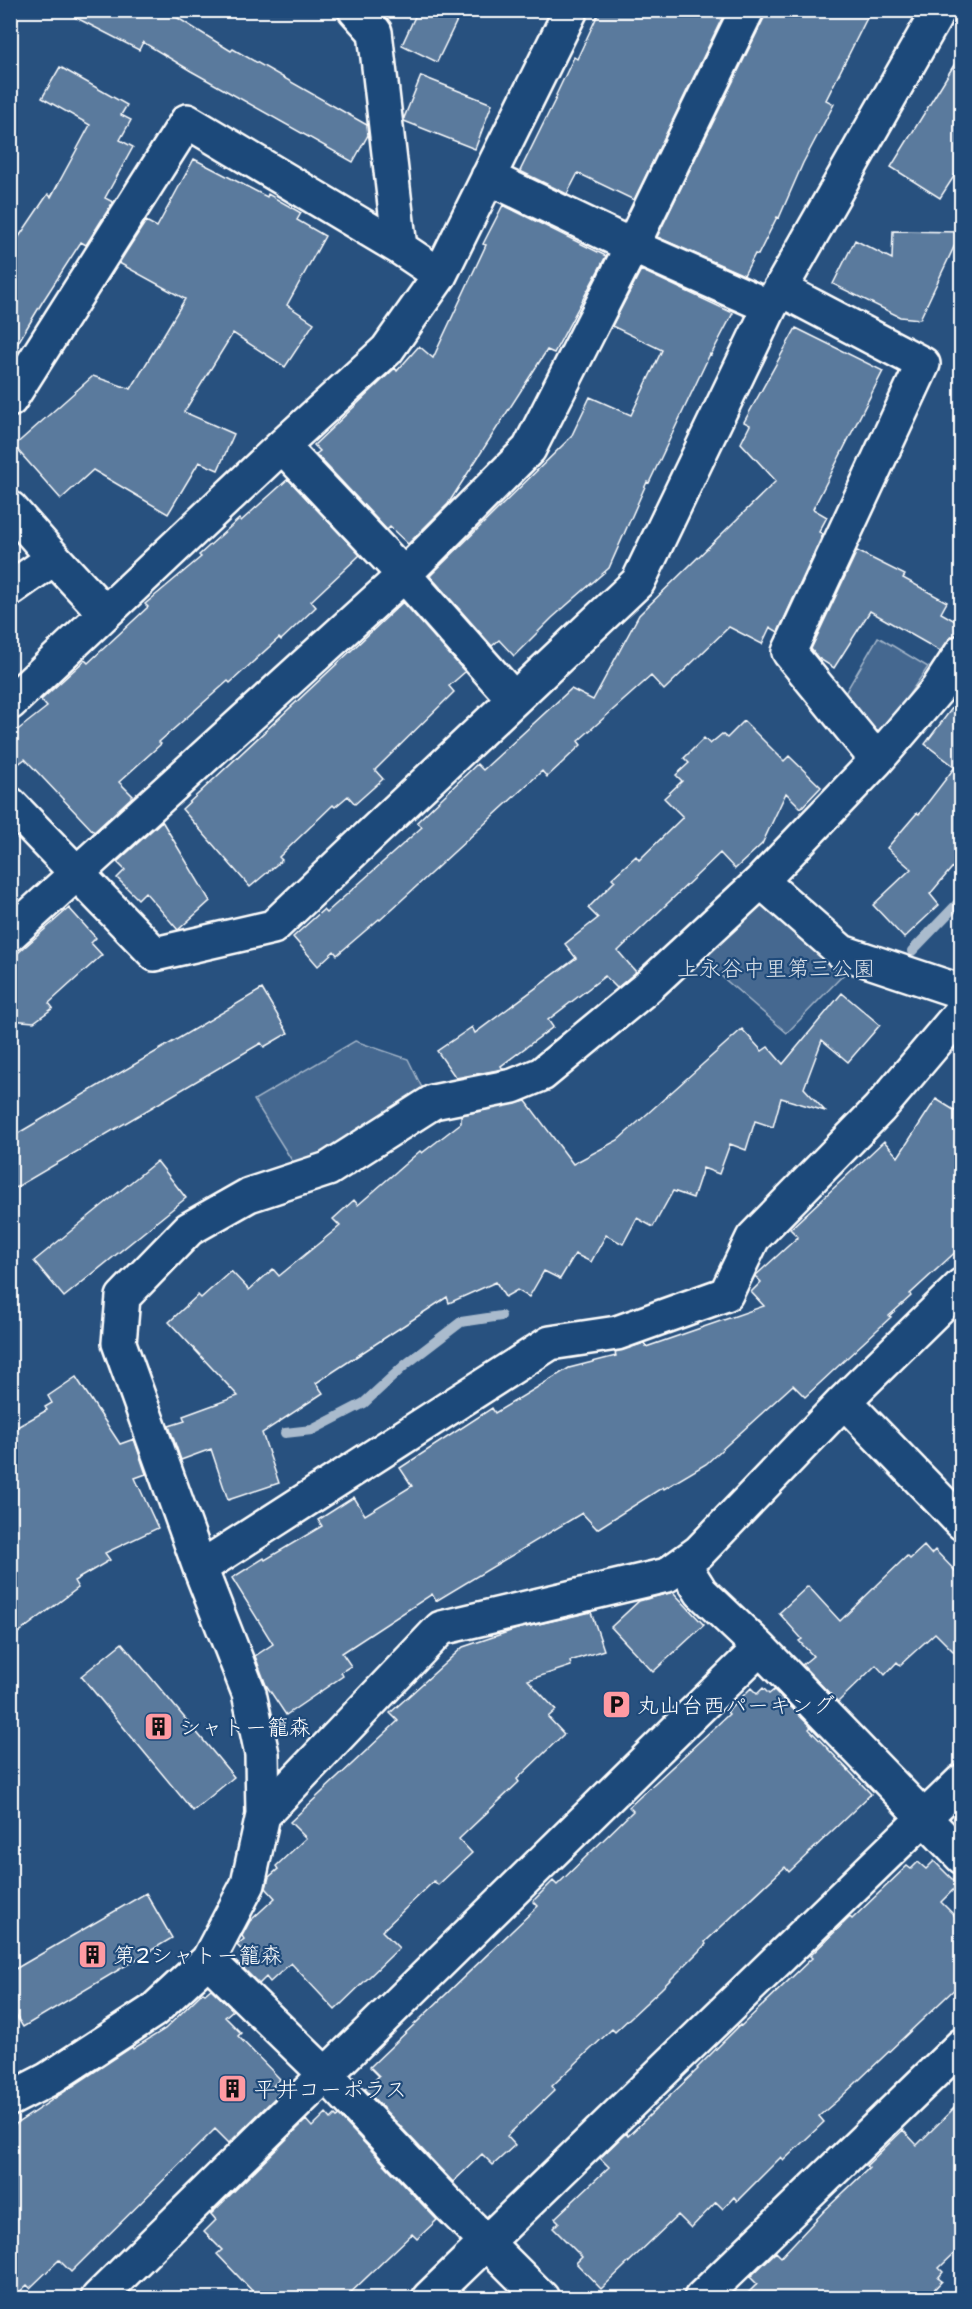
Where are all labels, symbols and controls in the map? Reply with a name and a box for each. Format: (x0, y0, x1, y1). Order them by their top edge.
park label: 上永谷中里第三公園 (677, 954, 875, 983)
parking icon: 丸山台西パーキング (600, 1689, 632, 1721)
place label: 丸山台西パーキング (637, 1691, 835, 1720)
building icon: シャトー籠森 (142, 1711, 174, 1743)
place label: シャトー籠森 (179, 1713, 311, 1742)
building icon: 第2シャトー籠森 (76, 1939, 108, 1971)
place label: 第2シャトー籠森 (113, 1941, 282, 1970)
building icon: 平井コーポラス (217, 2073, 249, 2105)
place label: 平井コーポラス (254, 2075, 407, 2104)

